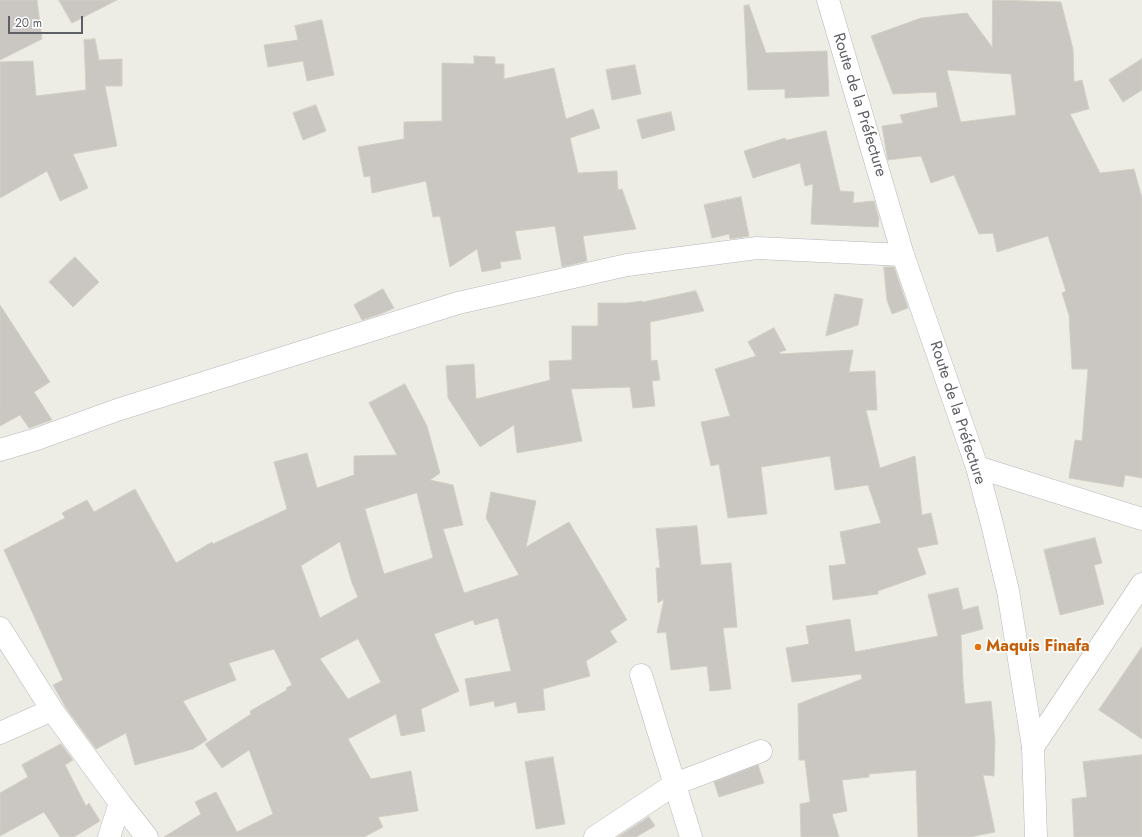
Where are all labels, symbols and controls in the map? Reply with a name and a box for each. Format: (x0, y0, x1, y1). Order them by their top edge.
scale bar (10, 8, 85, 34)
text: 20 m (15, 14, 42, 32)
street label: Route de la Préfecture (828, 31, 890, 179)
street label: Route de la Préfecture (925, 339, 989, 487)
place label: Maquis Finafa (986, 637, 1090, 657)
marker: Maquis Finafa (973, 642, 983, 652)

